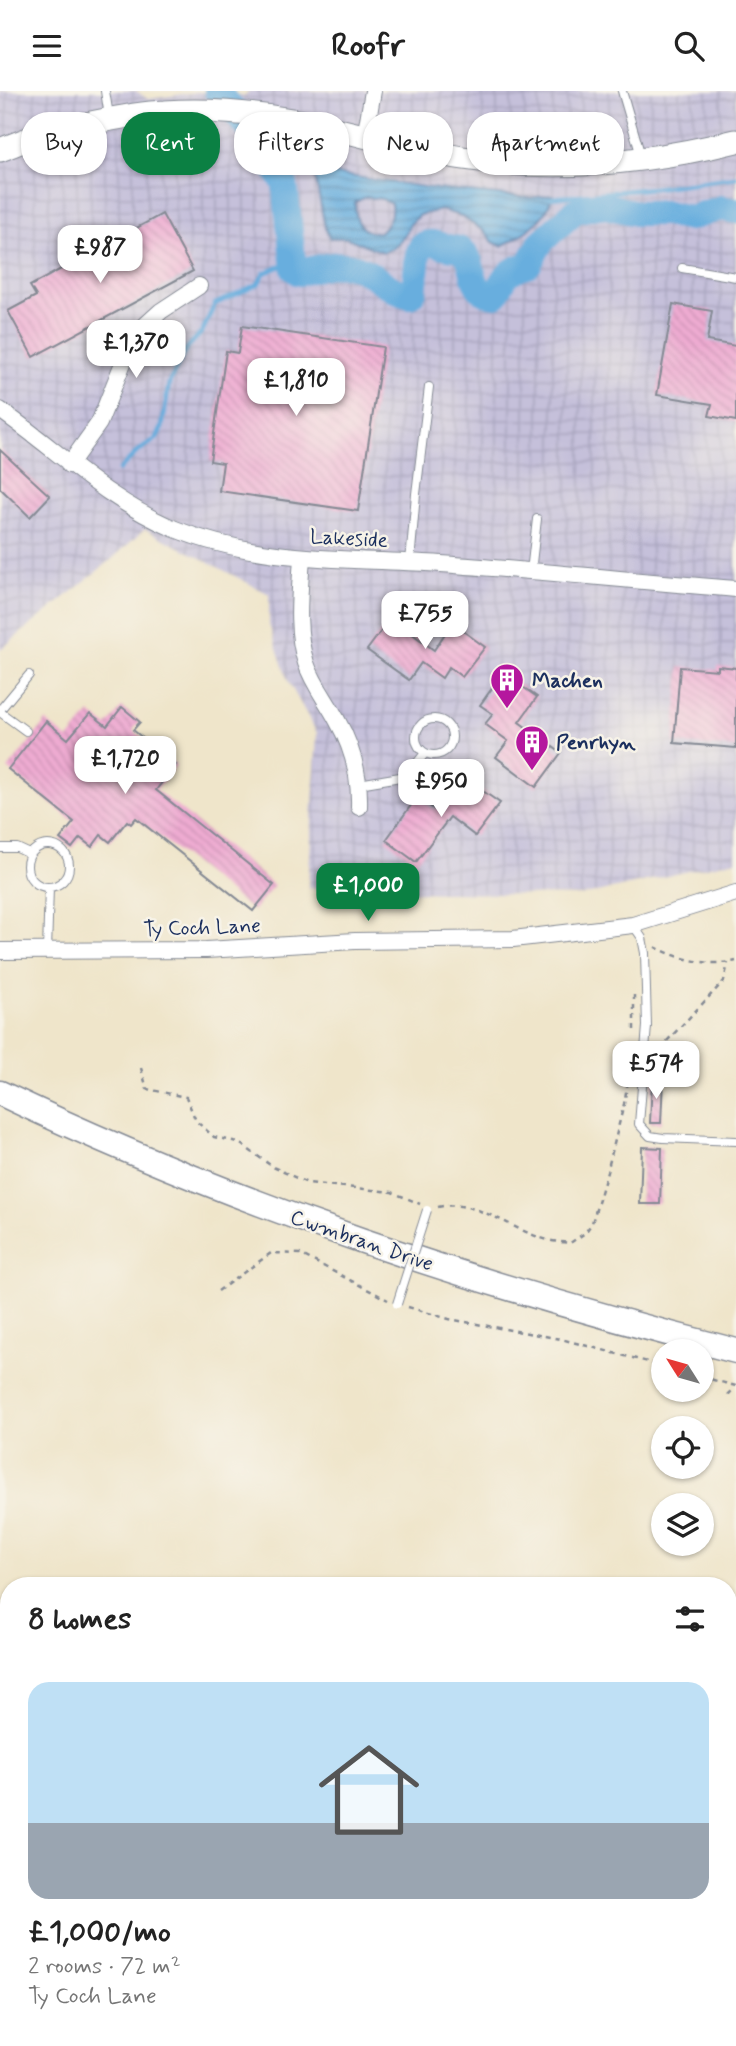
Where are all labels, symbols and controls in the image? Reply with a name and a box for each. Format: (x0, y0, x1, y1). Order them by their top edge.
text: Roofr (331, 25, 405, 67)
icon: menu (28, 27, 66, 65)
icon: search (670, 27, 708, 65)
chip: Buy (21, 112, 107, 175)
chip: Rent (121, 112, 220, 175)
chip: Filters (234, 112, 349, 175)
chip: New (363, 112, 453, 175)
chip: Apartment (467, 112, 624, 175)
pin: £987 (59, 225, 141, 285)
text: £987 (74, 233, 126, 263)
pin: £1,370 (79, 321, 193, 380)
text: £1,370 (103, 328, 169, 358)
pin: £1,810 (239, 359, 353, 418)
text: £1,810 (263, 366, 329, 396)
street label: Lakeside (309, 523, 389, 555)
pin: £755 (384, 591, 466, 651)
text: £755 (397, 599, 453, 629)
building icon: Machen (488, 661, 526, 710)
place label: Machen (532, 667, 603, 695)
building icon: Penrhyn (513, 723, 551, 772)
place label: Penrhyn (556, 729, 636, 757)
pin: £1,720 (68, 737, 182, 796)
text: £1,720 (90, 744, 160, 774)
pin: £950 (400, 759, 482, 819)
text: £950 (414, 767, 468, 797)
pin: £1,000 (311, 863, 425, 923)
text: £1,000 (332, 871, 404, 901)
street label: Ty Coch Lane (143, 912, 261, 944)
pin: £574 (615, 1041, 697, 1101)
text: £574 (628, 1049, 684, 1079)
street label: Cwmbran Drive (286, 1203, 437, 1279)
north arrow (651, 1339, 714, 1402)
map controls (651, 1339, 714, 1556)
button: locate (651, 1416, 714, 1479)
button: layers (651, 1493, 714, 1556)
text: 8 homes (28, 1600, 131, 1639)
icon: filters (671, 1600, 709, 1638)
icon: home (306, 1727, 432, 1853)
text: £1,000/mo (28, 1913, 171, 1952)
text: 2 rooms · 72 m² (28, 1952, 181, 1982)
text: Ty Coch Lane (28, 1982, 157, 2012)

